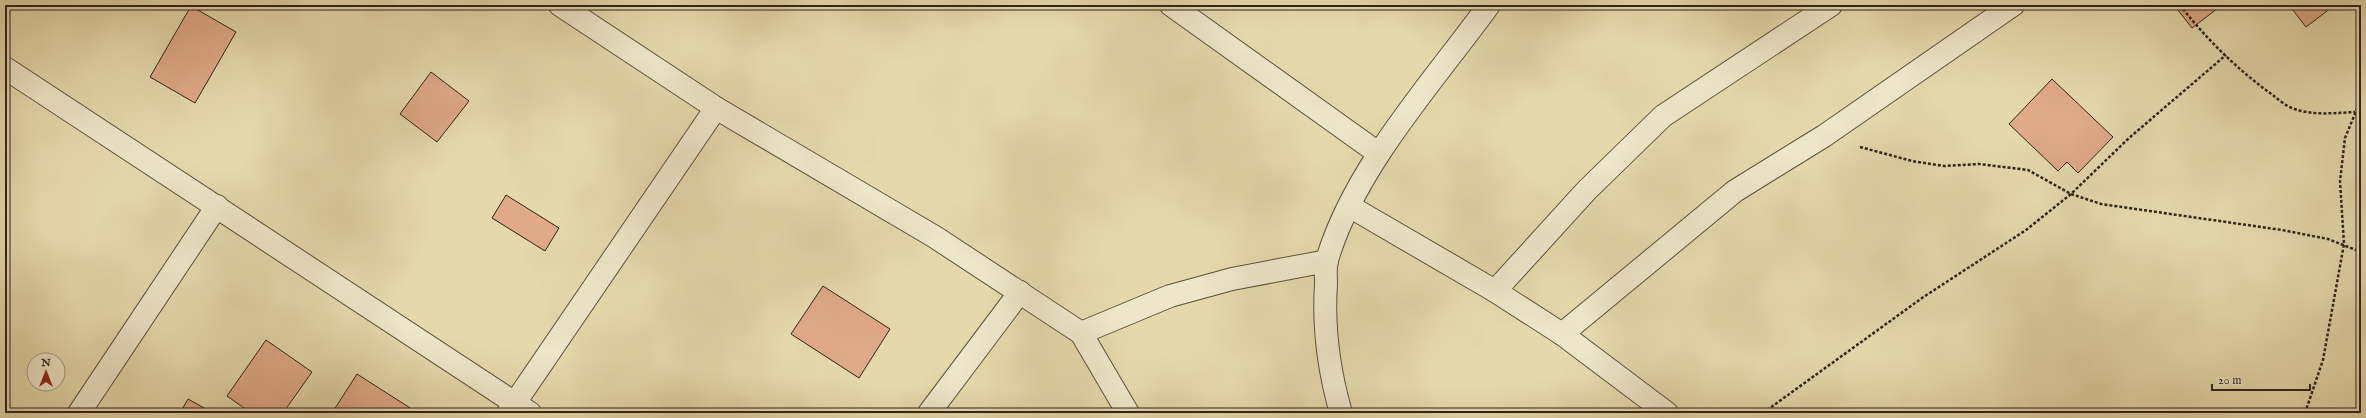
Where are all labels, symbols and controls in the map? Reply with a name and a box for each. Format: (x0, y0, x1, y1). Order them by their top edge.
north arrow (26, 352, 66, 392)
text: N (40, 356, 51, 370)
scale bar (2212, 366, 2310, 392)
text: 20 m (2218, 373, 2241, 388)

